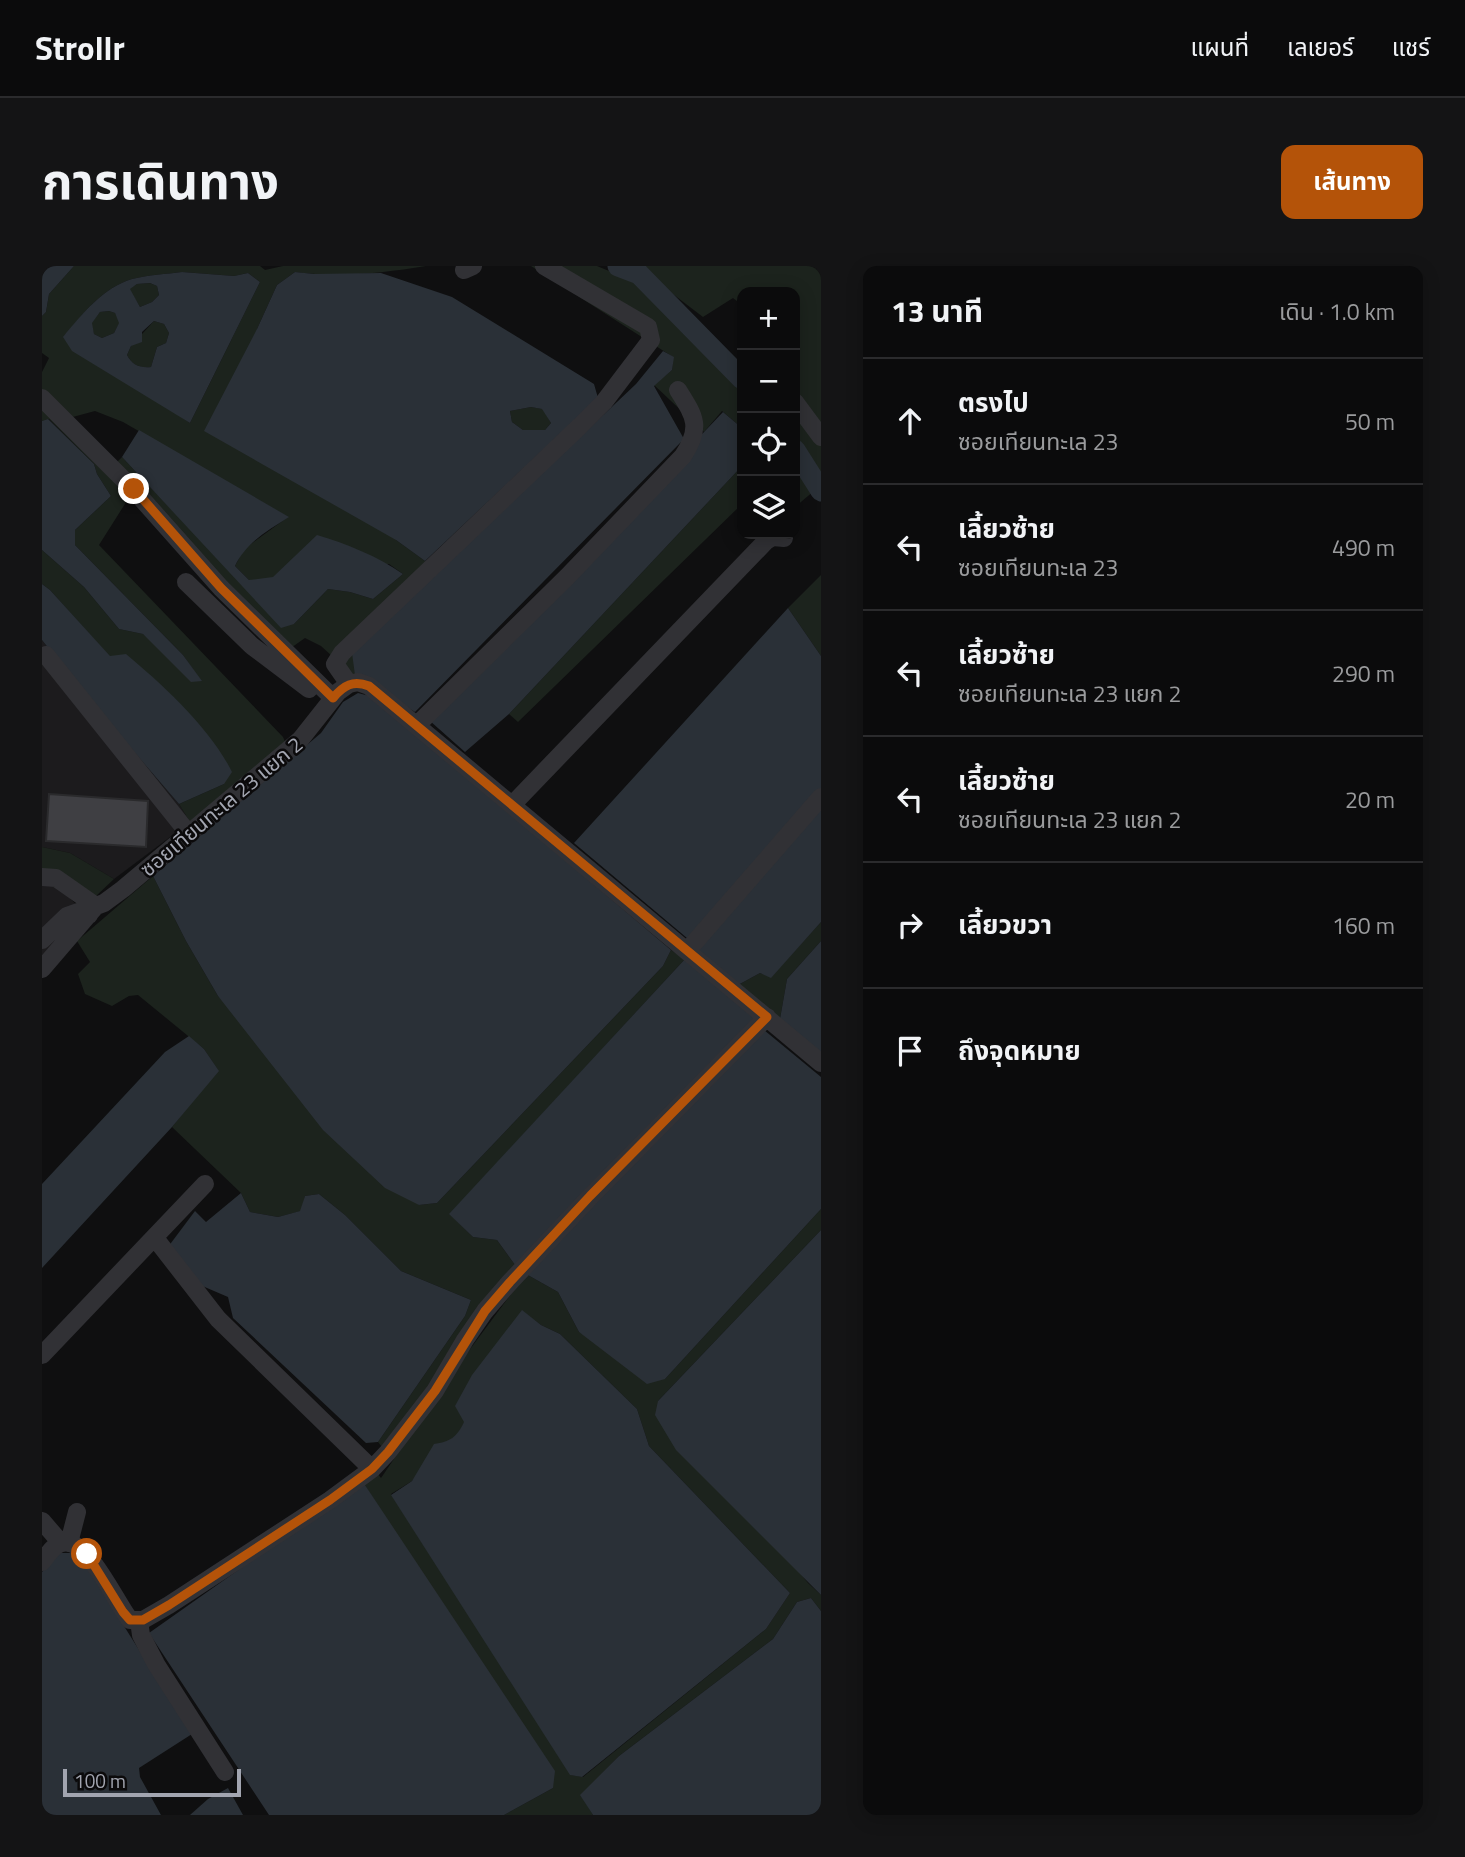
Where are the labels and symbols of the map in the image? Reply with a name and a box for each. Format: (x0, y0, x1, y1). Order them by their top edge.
route end (118, 473, 149, 504)
street label: ซอยเทียนทะเล 23 แยก 2 (133, 728, 309, 884)
route start (71, 1538, 102, 1569)
scale bar (63, 1766, 242, 1798)

